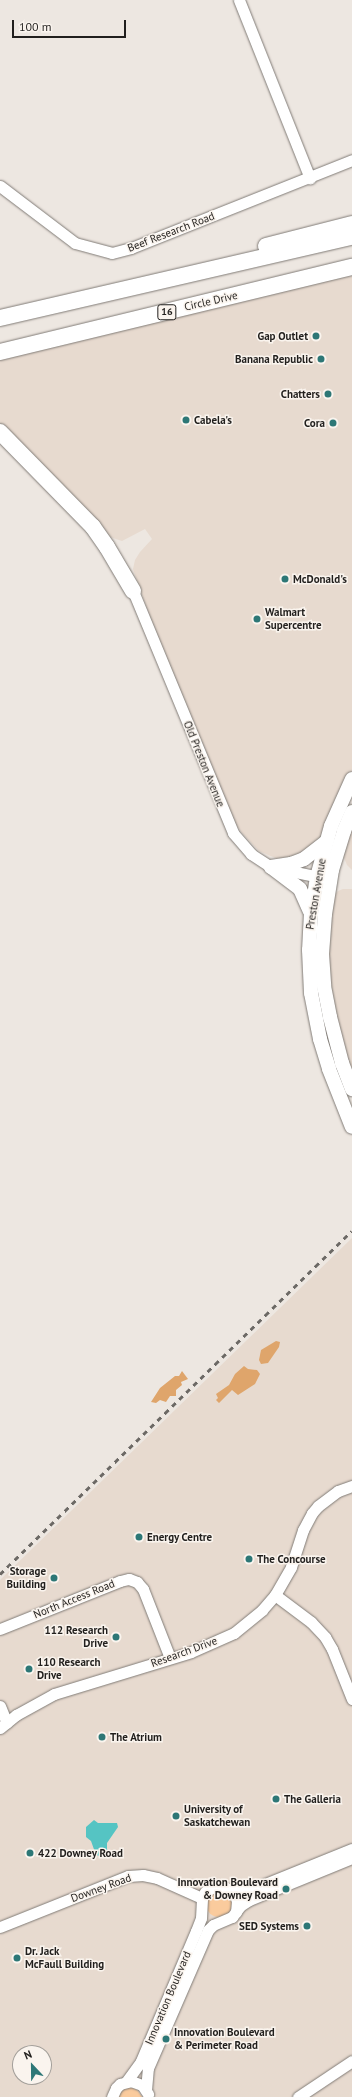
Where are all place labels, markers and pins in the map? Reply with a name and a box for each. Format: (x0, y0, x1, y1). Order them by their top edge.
place label: Gap Outlet (257, 329, 308, 343)
marker: Gap Outlet (311, 331, 321, 341)
place label: Banana Republic (235, 352, 313, 366)
marker: Banana Republic (316, 354, 326, 364)
place label: Chatters (281, 387, 320, 401)
marker: Chatters (323, 389, 333, 399)
place label: Cabela's (194, 413, 232, 427)
marker: Cabela's (181, 415, 191, 425)
place label: Cora (304, 416, 325, 430)
marker: Cora (328, 418, 338, 428)
place label: McDonald's (293, 572, 347, 586)
marker: McDonald's (280, 574, 290, 584)
place label: Walmart Supercentre (265, 606, 322, 632)
marker: Walmart Supercentre (252, 614, 262, 624)
place label: Energy Centre (147, 1530, 213, 1544)
marker: Energy Centre (134, 1532, 144, 1542)
place label: The Concourse (257, 1552, 326, 1566)
marker: The Concourse (244, 1554, 254, 1564)
place label: Storage Building (7, 1565, 46, 1591)
marker: Storage Building (49, 1573, 59, 1583)
place label: 112 Research Drive (45, 1624, 108, 1650)
marker: 112 Research Drive (111, 1632, 121, 1642)
place label: 110 Research Drive (37, 1656, 100, 1682)
marker: 110 Research Drive (24, 1664, 34, 1674)
place label: The Atrium (110, 1730, 162, 1744)
marker: The Atrium (97, 1732, 107, 1742)
place label: The Galleria (284, 1792, 341, 1806)
marker: The Galleria (271, 1794, 281, 1804)
place label: University of Saskatchewan (184, 1803, 250, 1829)
marker: University of Saskatchewan (171, 1811, 181, 1821)
place label: 422 Downey Road (38, 1846, 123, 1860)
marker: 422 Downey Road (25, 1848, 35, 1858)
place label: Innovation Boulevard & Downey Road (177, 1876, 278, 1902)
marker: Innovation Boulevard & Downey Road (281, 1884, 291, 1894)
place label: SED Systems (239, 1919, 299, 1933)
marker: SED Systems (302, 1921, 312, 1931)
place label: Dr. Jack McFaull Building (25, 1945, 104, 1971)
marker: Dr. Jack McFaull Building (12, 1953, 22, 1963)
place label: Innovation Boulevard & Perimeter Road (174, 2026, 275, 2052)
marker: Innovation Boulevard & Perimeter Road (161, 2034, 171, 2044)

